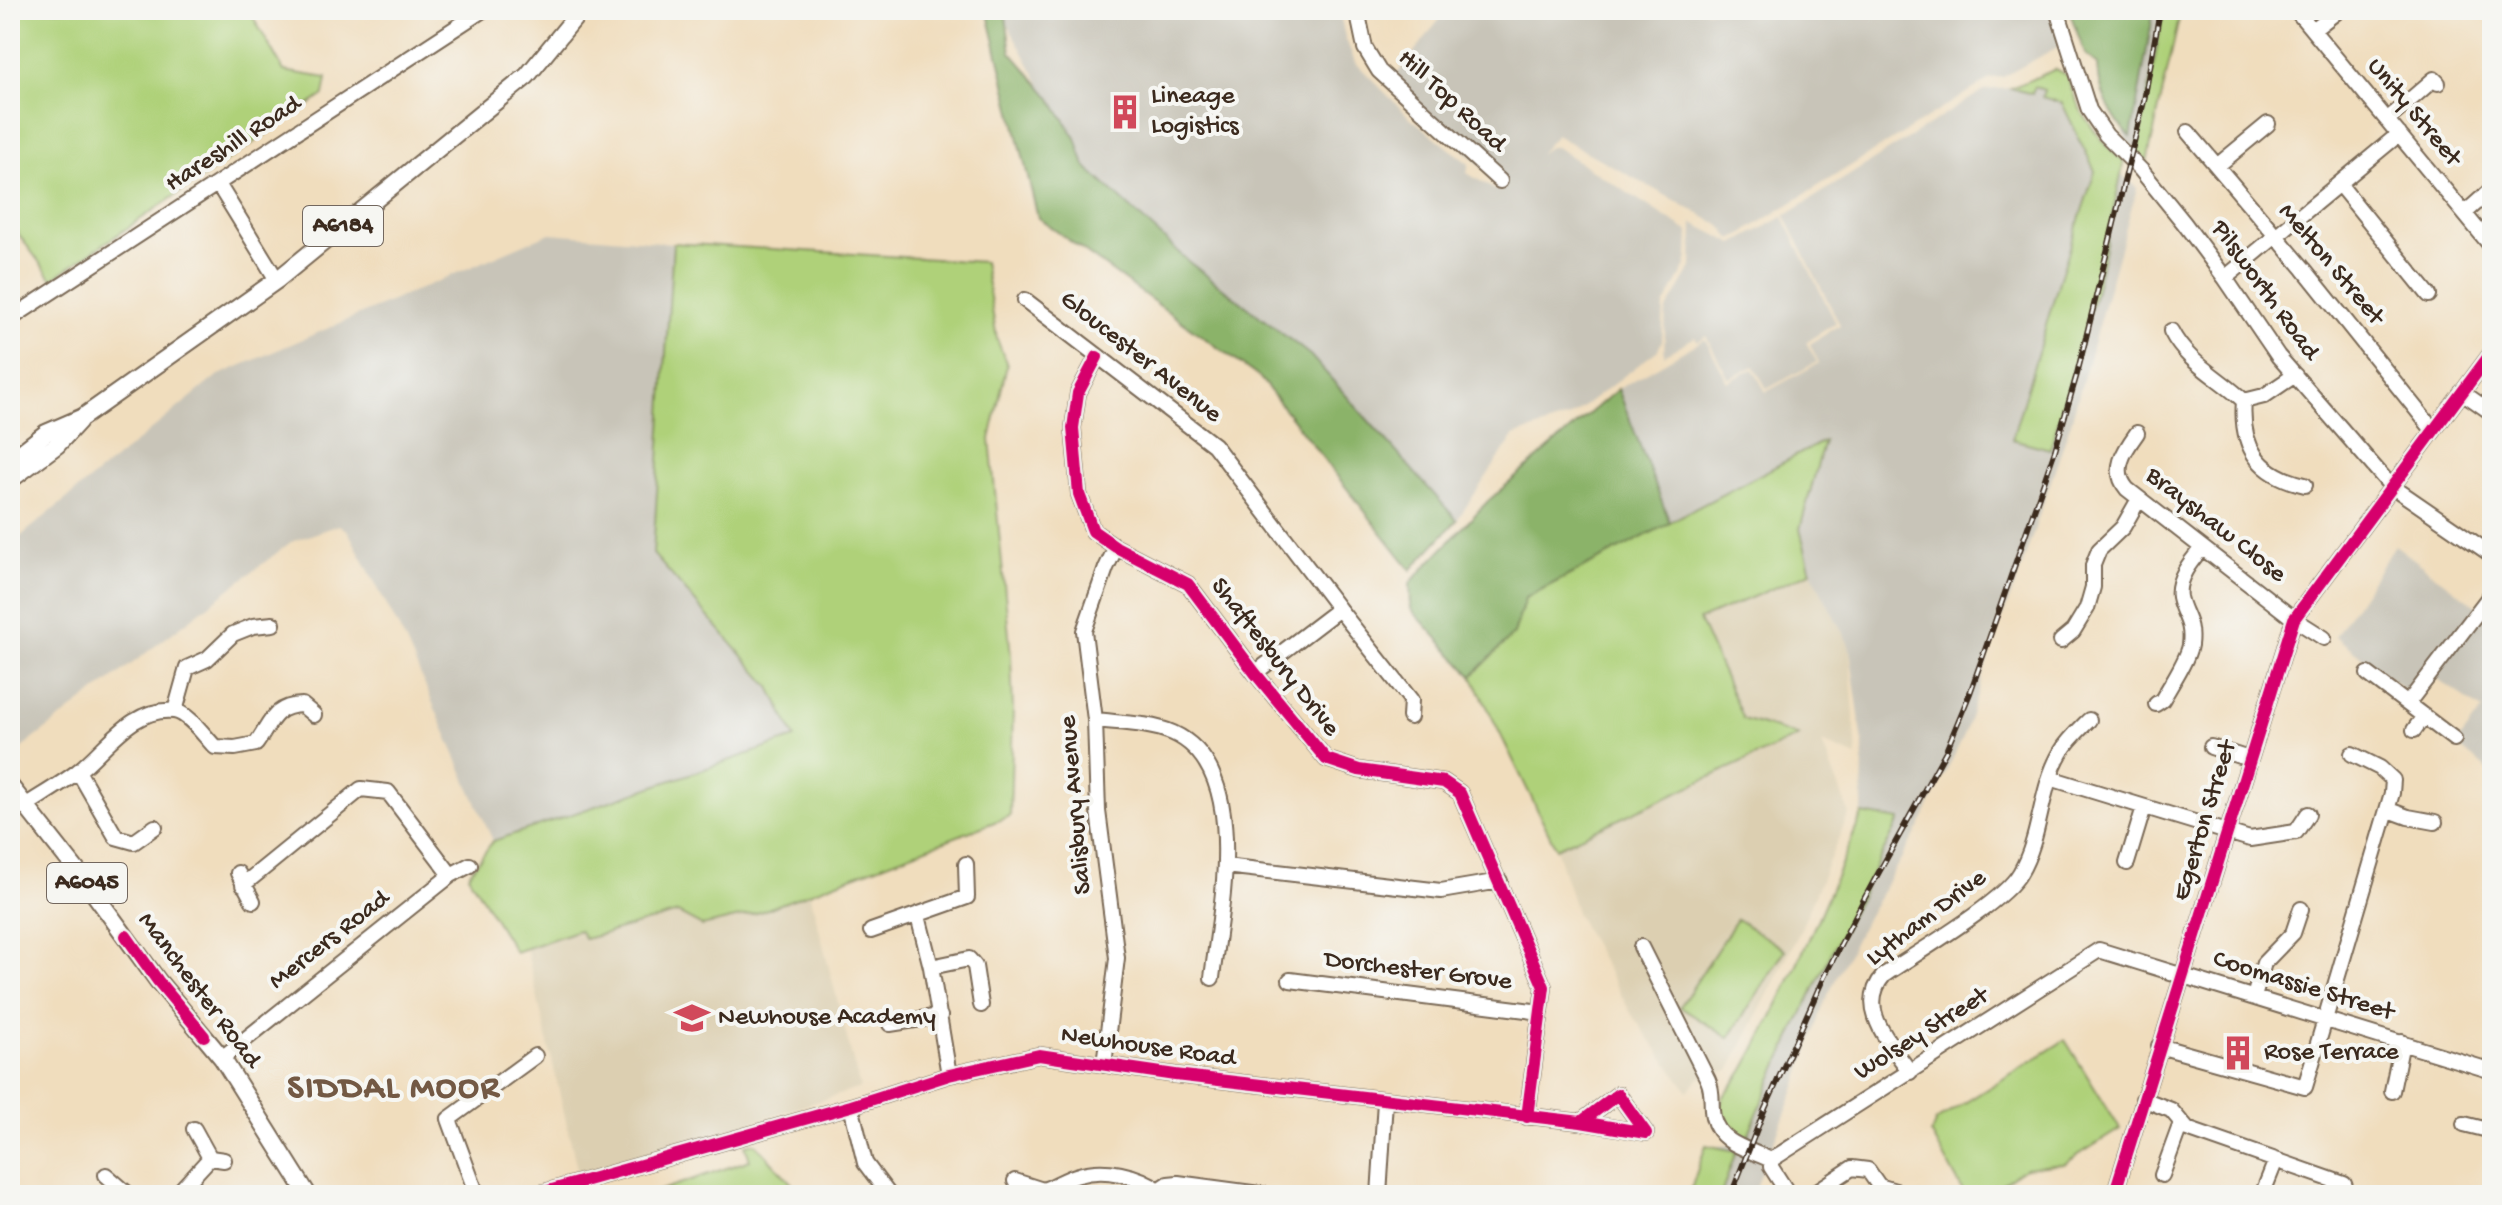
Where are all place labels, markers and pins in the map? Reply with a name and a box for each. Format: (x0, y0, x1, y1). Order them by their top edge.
place label: Lineage Logistics (1151, 82, 1240, 143)
building icon: Lineage Logistics (1106, 93, 1144, 131)
school or university icon: Newhouse Academy (673, 999, 711, 1037)
place label: Newhouse Academy (718, 1003, 936, 1034)
building icon: Rose Terrace (2219, 1034, 2257, 1072)
place label: Rose Terrace (2264, 1038, 2399, 1069)

